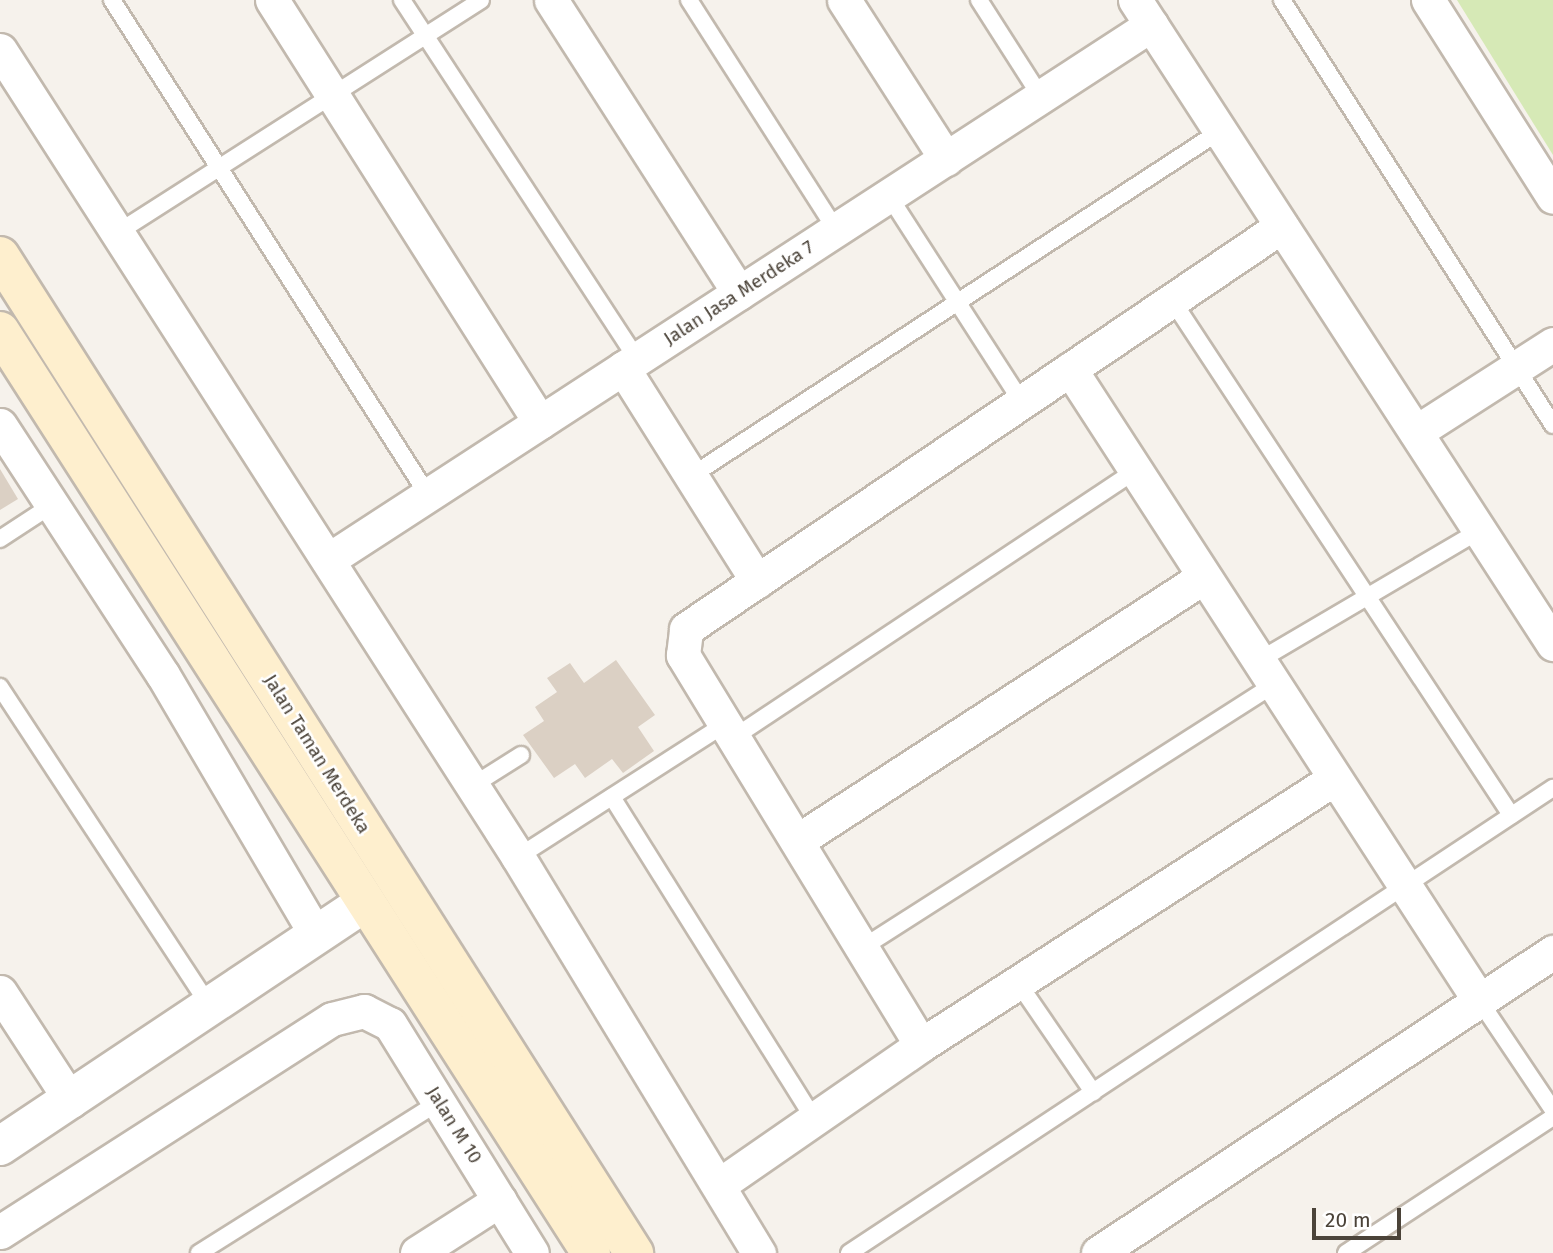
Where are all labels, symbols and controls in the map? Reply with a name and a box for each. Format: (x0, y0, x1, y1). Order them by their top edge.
street label: Jalan Jasa Merdeka 7 (659, 236, 819, 350)
street label: Jalan Taman Merdeka (259, 670, 375, 838)
street label: Jalan M 10 (421, 1082, 487, 1168)
scale bar (1315, 1194, 1404, 1238)
text: 20 m (1325, 1207, 1371, 1233)

